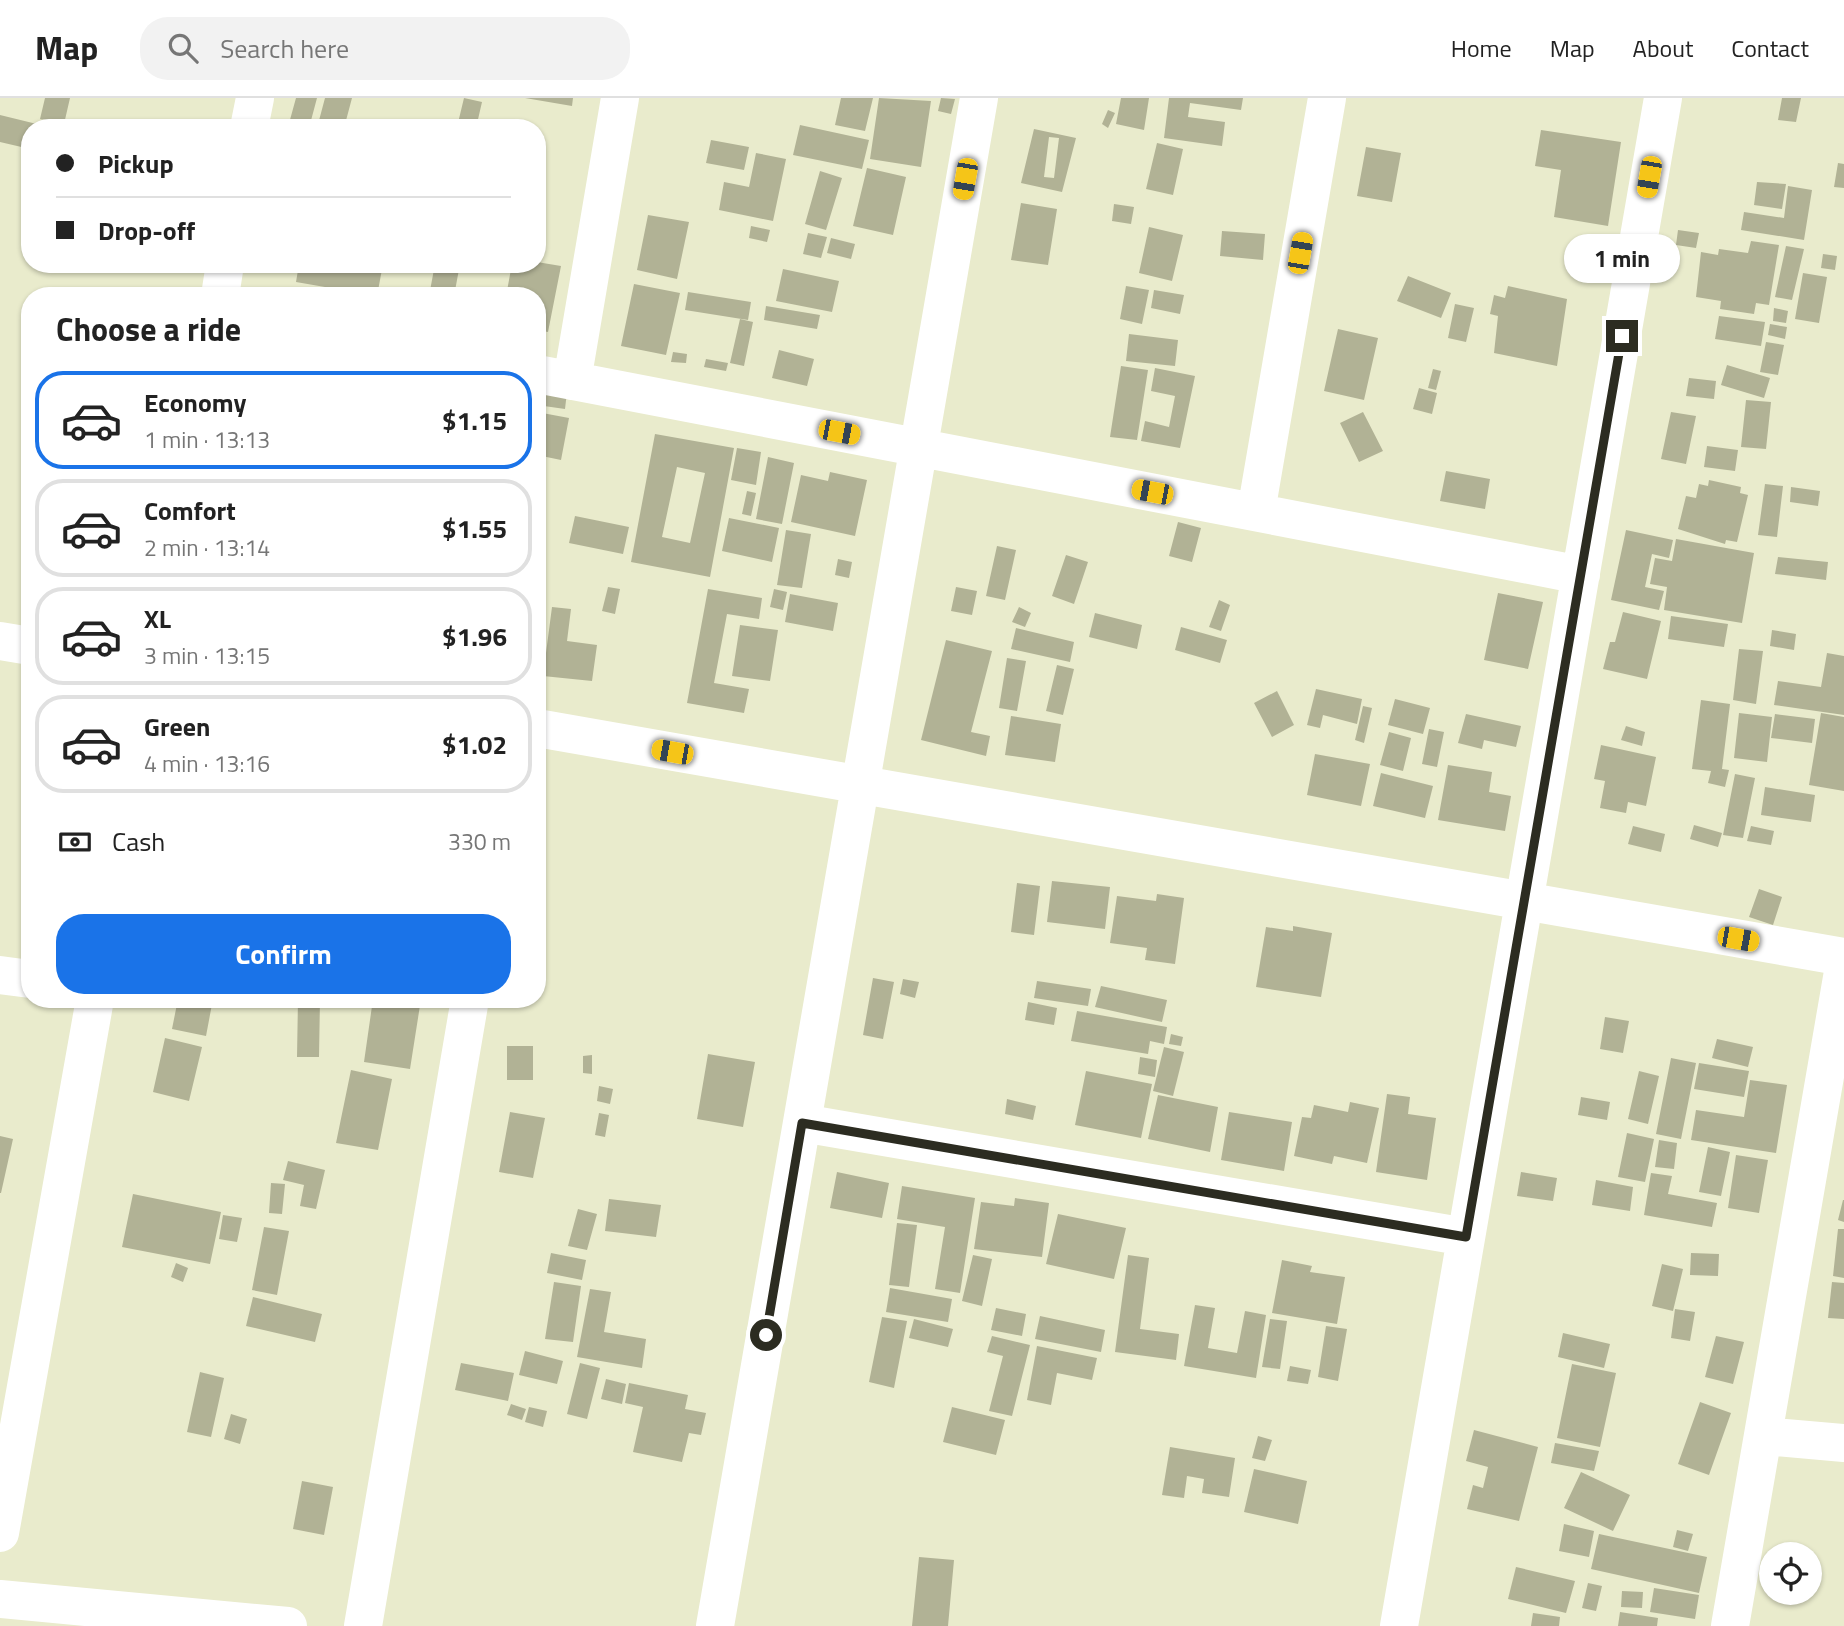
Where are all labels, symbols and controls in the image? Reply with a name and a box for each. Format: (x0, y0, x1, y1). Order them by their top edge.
search box (140, 17, 630, 80)
text: Map (35, 23, 98, 73)
icon: search (164, 29, 202, 67)
text: Search here (220, 29, 349, 68)
text: Home (1451, 30, 1512, 66)
text: Map (1550, 30, 1595, 66)
text: About (1633, 30, 1693, 66)
text: Contact (1731, 30, 1809, 66)
text: Pickup (98, 144, 174, 183)
car (1636, 154, 1663, 200)
car (952, 156, 979, 202)
text: Drop-off (98, 211, 195, 250)
car (1287, 230, 1314, 276)
callout: 1 min (1564, 234, 1680, 284)
text: 1 min (1594, 241, 1650, 276)
text: Choose a ride (56, 305, 241, 353)
route end (1606, 320, 1638, 352)
text: Economy (144, 383, 246, 422)
icon: car (60, 389, 123, 452)
text: $1.15 (442, 401, 507, 440)
car (817, 418, 862, 446)
text: 1 min · 13:13 (144, 422, 270, 457)
car (1130, 478, 1175, 506)
text: Comfort (144, 491, 236, 530)
icon: car (60, 497, 123, 560)
text: $1.55 (442, 509, 507, 548)
text: 2 min · 13:14 (144, 530, 270, 565)
text: XL (144, 599, 171, 638)
icon: car (60, 605, 123, 668)
text: $1.96 (442, 617, 507, 656)
text: 3 min · 13:15 (144, 638, 270, 673)
text: Green (144, 707, 210, 746)
icon: car (60, 713, 123, 776)
text: $1.02 (442, 725, 507, 764)
car (650, 738, 695, 766)
text: 4 min · 13:16 (144, 746, 270, 781)
text: Cash (112, 822, 165, 861)
icon: cash (56, 823, 94, 861)
text: 330 m (448, 824, 511, 859)
button: Confirm (56, 914, 511, 994)
car (1716, 925, 1761, 953)
route start (750, 1319, 782, 1351)
map controls (1759, 1542, 1822, 1605)
button: locate (1759, 1542, 1822, 1605)

